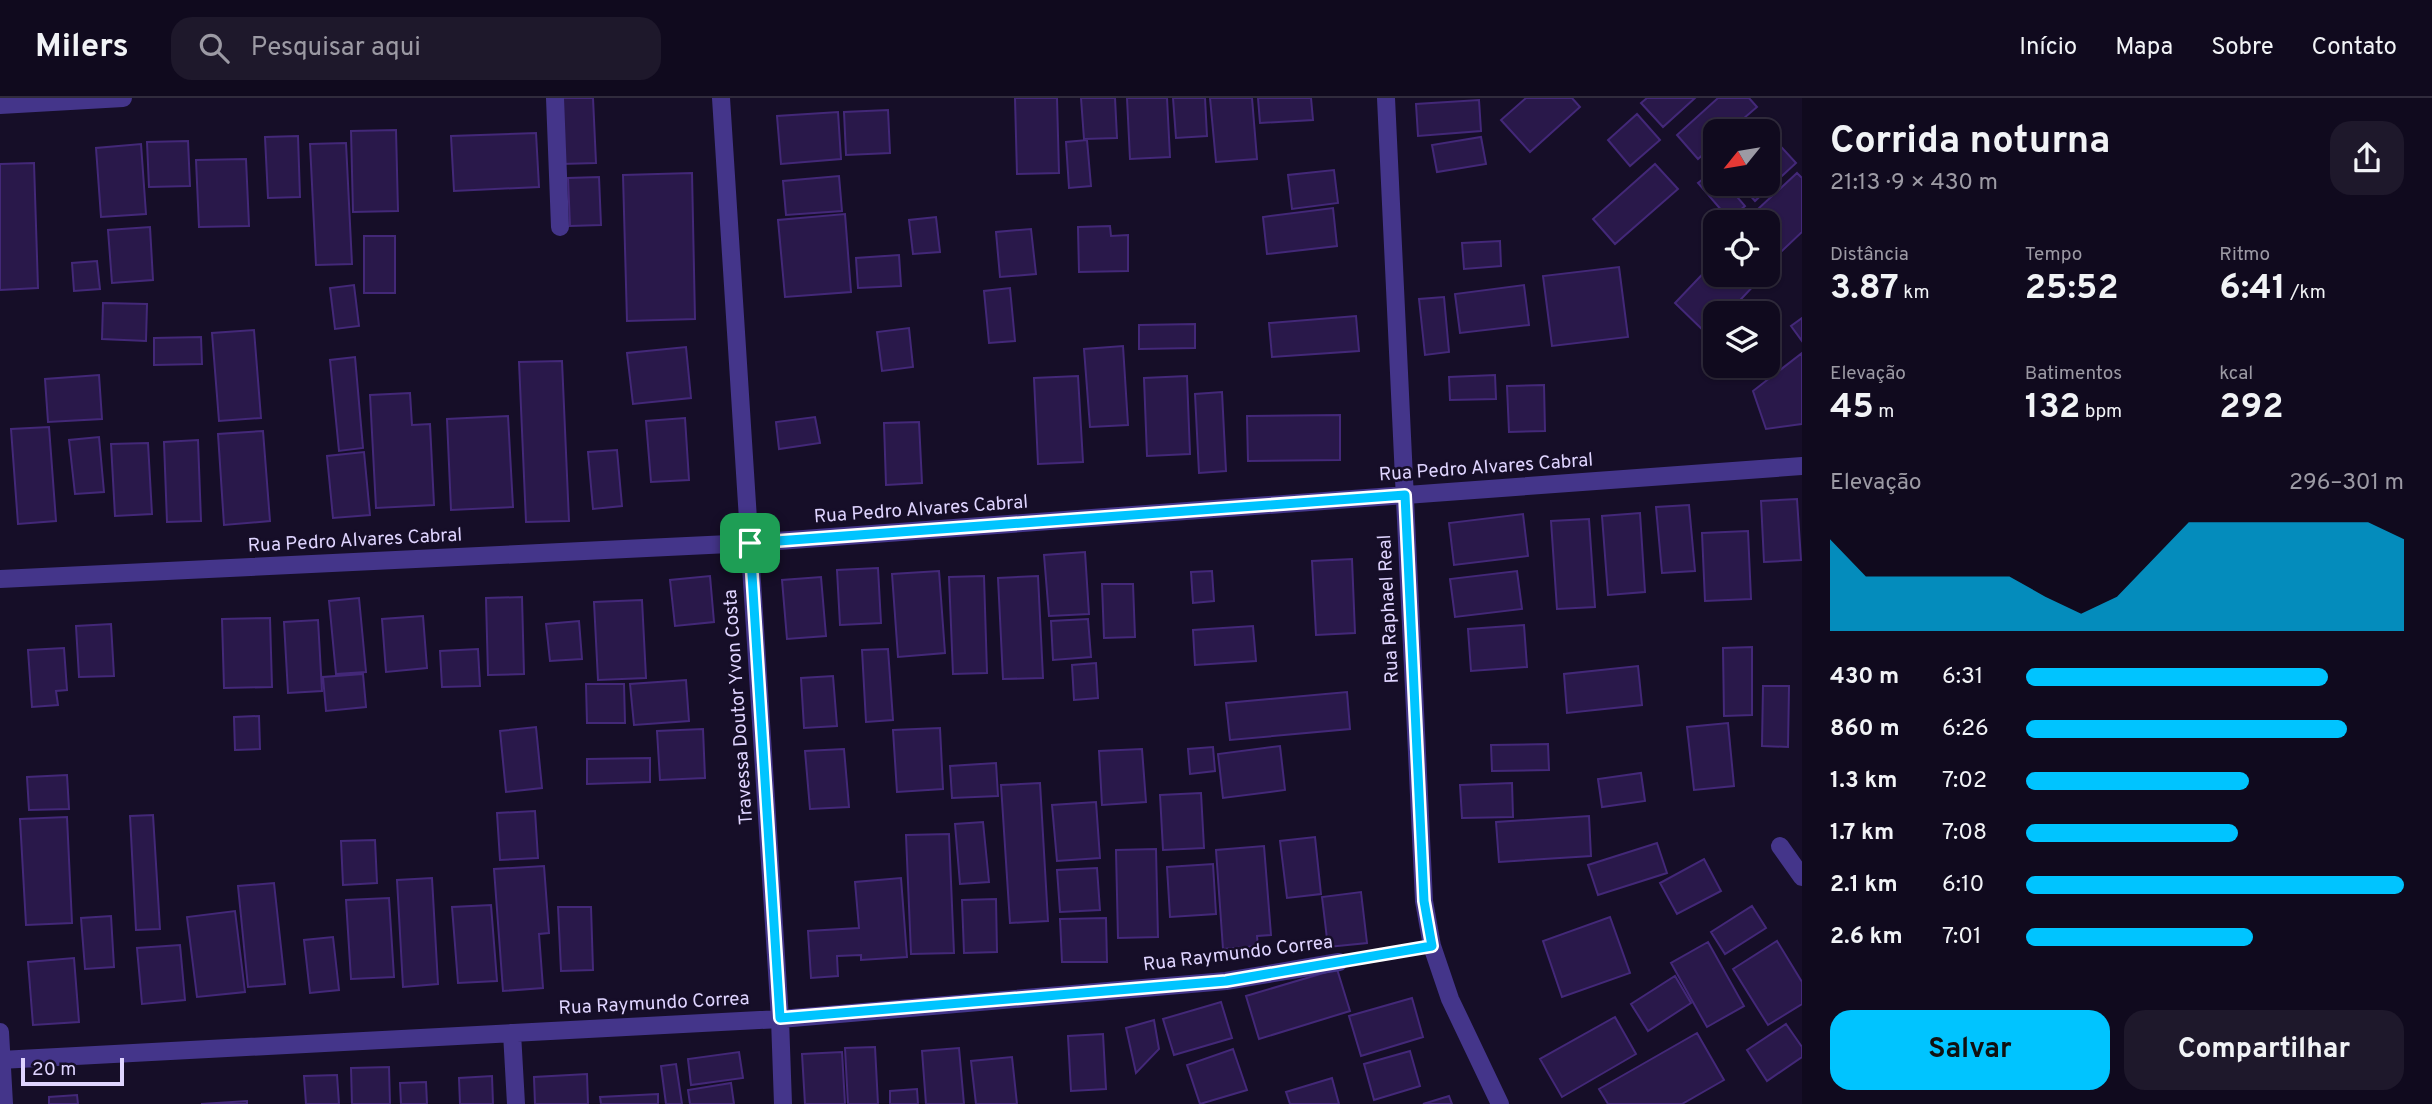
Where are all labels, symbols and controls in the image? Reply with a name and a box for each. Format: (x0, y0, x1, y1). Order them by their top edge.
search box (171, 17, 661, 80)
text: Milers (35, 27, 129, 69)
icon: search (195, 29, 233, 67)
text: Pesquisar aqui (251, 32, 421, 65)
text: Início (2019, 33, 2077, 63)
text: Mapa (2115, 33, 2173, 63)
text: Sobre (2211, 33, 2274, 63)
text: Contato (2312, 33, 2397, 63)
text: Corrida noturna (1830, 118, 2110, 167)
north arrow (1703, 119, 1780, 196)
map controls (1703, 119, 1780, 378)
button: share (2330, 121, 2404, 195)
text: 21:13 · 9 × 430 m (1830, 169, 1998, 198)
button: locate (1703, 210, 1780, 287)
text: Distância (1830, 243, 1909, 267)
text: Tempo (2025, 243, 2082, 267)
text: Ritmo (2219, 243, 2270, 267)
text: 3.87 (1830, 267, 1899, 311)
text: 25:52 (2025, 267, 2119, 311)
text: 6:41 (2219, 267, 2286, 311)
text: km (1899, 281, 1930, 305)
text: /km (2286, 281, 2326, 305)
button: layers (1703, 301, 1780, 378)
text: Elevação (1830, 362, 1906, 386)
text: Batimentos (2025, 362, 2122, 386)
text: kcal (2219, 362, 2253, 386)
text: 45 (1830, 386, 1874, 430)
text: 132 (2025, 386, 2080, 430)
text: 292 (2219, 386, 2284, 430)
text: m (1874, 400, 1894, 424)
text: bpm (2080, 400, 2122, 424)
street label: Rua Pedro Alvares Cabral (1378, 449, 1594, 487)
text: Elevação (1830, 469, 1922, 498)
text: 296–301 m (2289, 469, 2404, 498)
street label: Rua Pedro Alvares Cabral (813, 491, 1029, 529)
pin (720, 513, 780, 573)
street label: Rua Pedro Alvares Cabral (247, 523, 463, 559)
icon: arrive (731, 524, 769, 562)
street label: Rua Raphael Real (1373, 534, 1405, 684)
street label: Travessa Doutor Yvon Costa (719, 588, 759, 826)
text: 430 m (1830, 663, 1899, 692)
text: 6:31 (1942, 663, 1983, 692)
text: 860 m (1830, 715, 1900, 744)
text: 6:26 (1942, 715, 1989, 744)
text: 1.3 km (1830, 767, 1897, 796)
text: 7:02 (1942, 767, 1987, 796)
text: 1.7 km (1830, 819, 1894, 848)
text: 7:08 (1942, 819, 1987, 848)
text: 2.1 km (1830, 871, 1898, 900)
text: 6:10 (1942, 871, 1984, 900)
text: 2.6 km (1830, 923, 1903, 952)
text: 7:01 (1942, 923, 1982, 952)
street label: Rua Raymundo Correa (1142, 930, 1334, 978)
street label: Rua Raymundo Correa (558, 987, 750, 1021)
button: Salvar (1830, 1010, 2110, 1090)
button: Compartilhar (2124, 1010, 2404, 1090)
scale bar (21, 1055, 124, 1087)
text: 20 m (32, 1058, 76, 1082)

